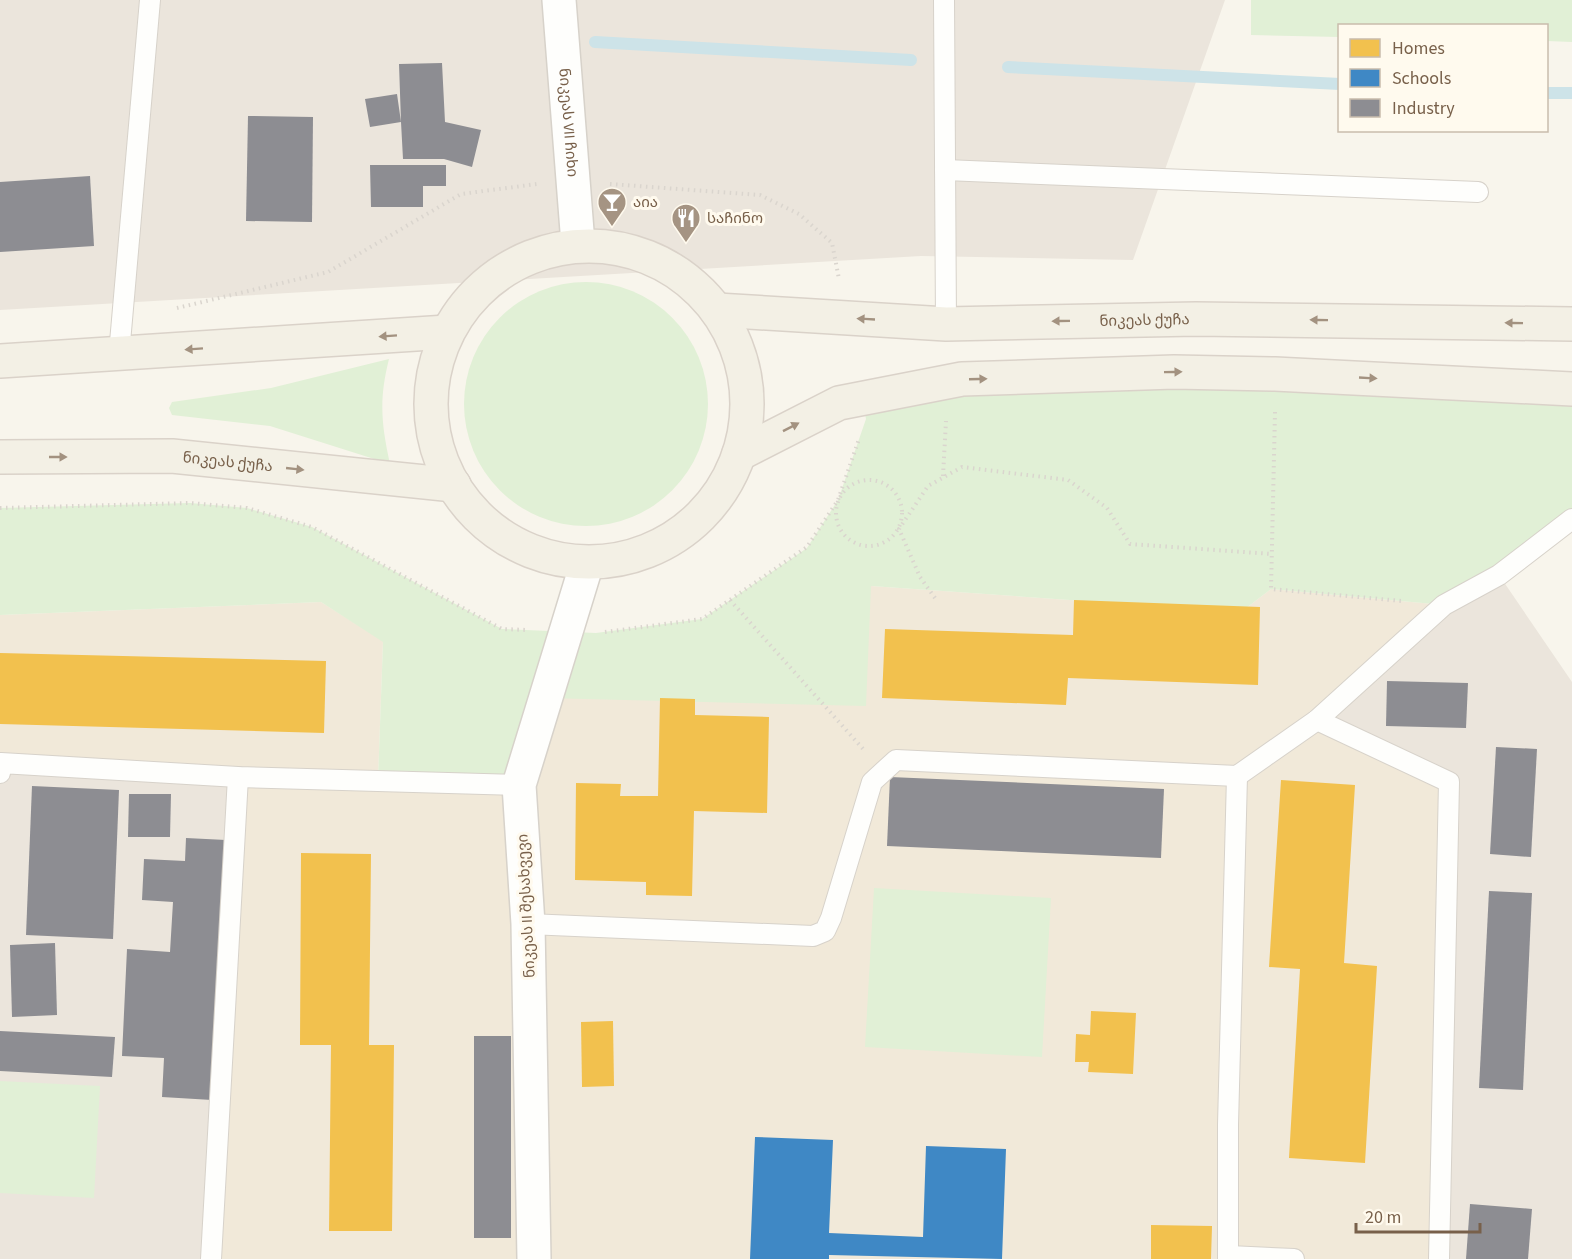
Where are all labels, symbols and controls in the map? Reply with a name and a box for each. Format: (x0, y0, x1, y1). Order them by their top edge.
legend (1338, 24, 1548, 132)
text: Homes (1392, 36, 1445, 61)
text: Schools (1392, 66, 1451, 91)
street label: ნიკეას VII ჩიხი (553, 67, 583, 178)
text: Industry (1392, 96, 1455, 121)
bar icon: აია (596, 186, 628, 228)
place label: აია (633, 192, 658, 213)
restaurant icon: საჩინო (670, 202, 702, 244)
place label: საჩინო (707, 208, 763, 229)
street label: ნიკეას ქუჩა (1099, 309, 1190, 332)
one-way arrow (856, 314, 875, 324)
one-way arrow (1309, 315, 1328, 325)
one-way arrow (1051, 316, 1070, 326)
one-way arrow (1504, 318, 1523, 328)
one-way arrow (379, 332, 398, 341)
one-way arrow (184, 345, 203, 354)
one-way arrow (1164, 367, 1183, 377)
one-way arrow (969, 374, 988, 383)
one-way arrow (1359, 374, 1378, 383)
one-way arrow (783, 423, 800, 432)
street label: ნიკეას ქუჩა (182, 447, 274, 477)
one-way arrow (49, 452, 68, 462)
one-way arrow (285, 464, 304, 474)
street label: ნიკეას II შესახვევი (512, 833, 541, 979)
scale bar (1356, 1196, 1480, 1234)
text: 20 m (1365, 1205, 1401, 1230)

